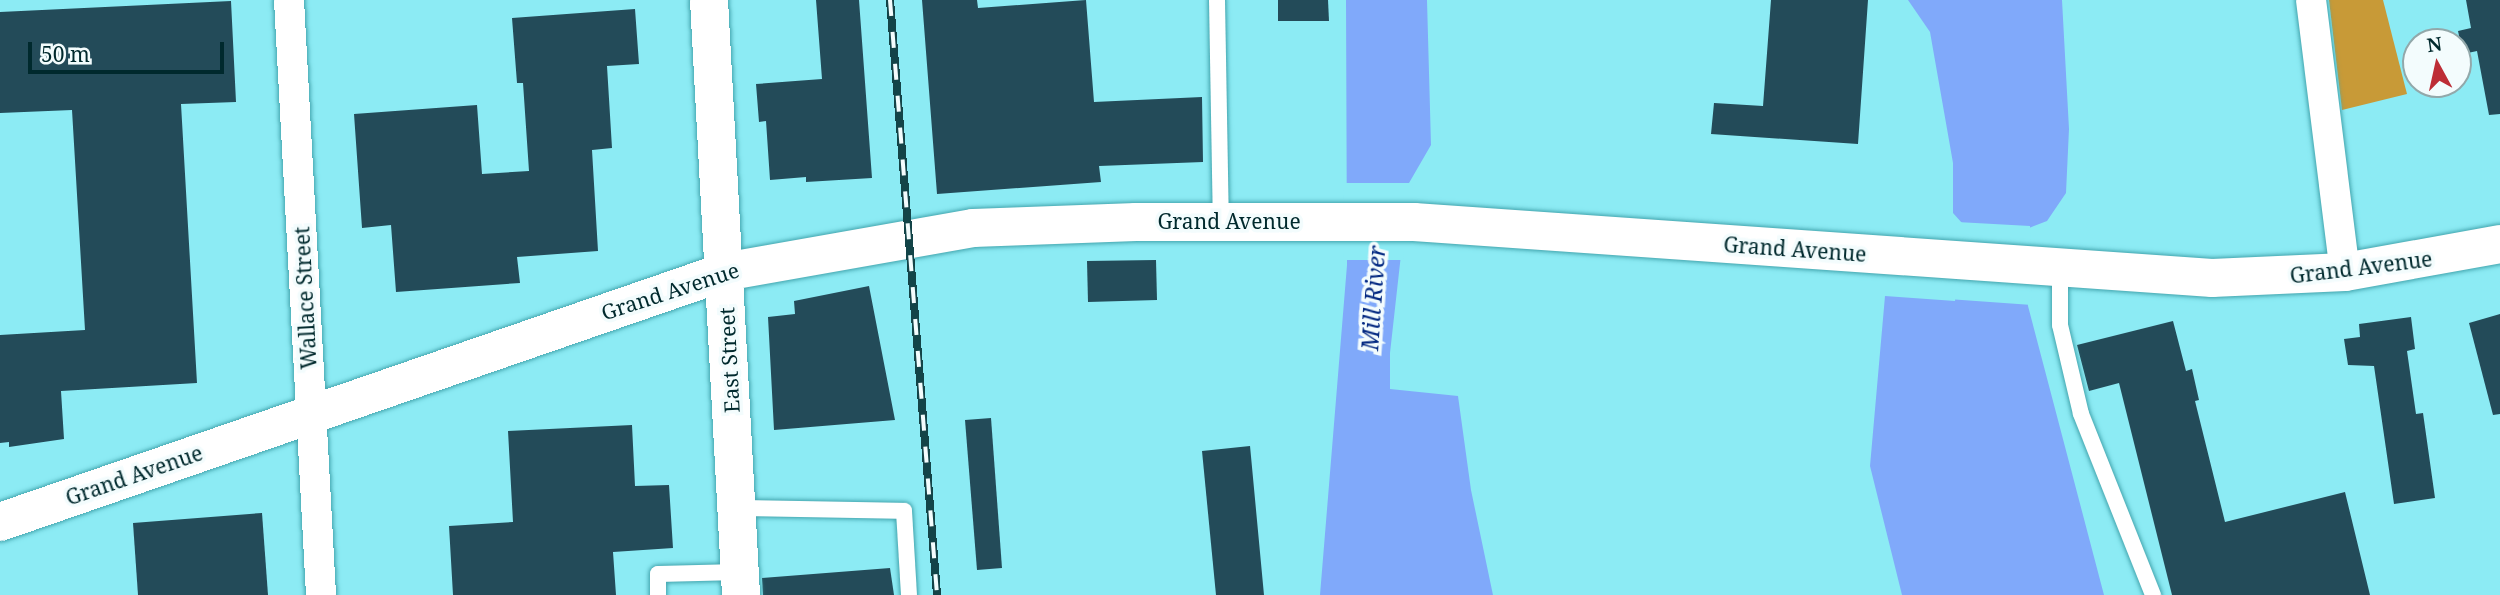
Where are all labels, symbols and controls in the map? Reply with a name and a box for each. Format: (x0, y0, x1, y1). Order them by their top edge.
scale bar (32, 28, 228, 72)
north arrow (2402, 28, 2472, 98)
text: N (2425, 30, 2444, 58)
text: 50 m (41, 40, 90, 68)
street label: Grand Avenue (1157, 208, 1301, 234)
street label: Wallace Street (289, 226, 321, 370)
street label: Grand Avenue (1723, 231, 1867, 267)
water label: Mill River (1356, 245, 1390, 351)
street label: Grand Avenue (2288, 246, 2434, 288)
street label: Grand Avenue (598, 257, 742, 325)
street label: East Street (714, 307, 744, 413)
street label: Grand Avenue (62, 440, 206, 510)

